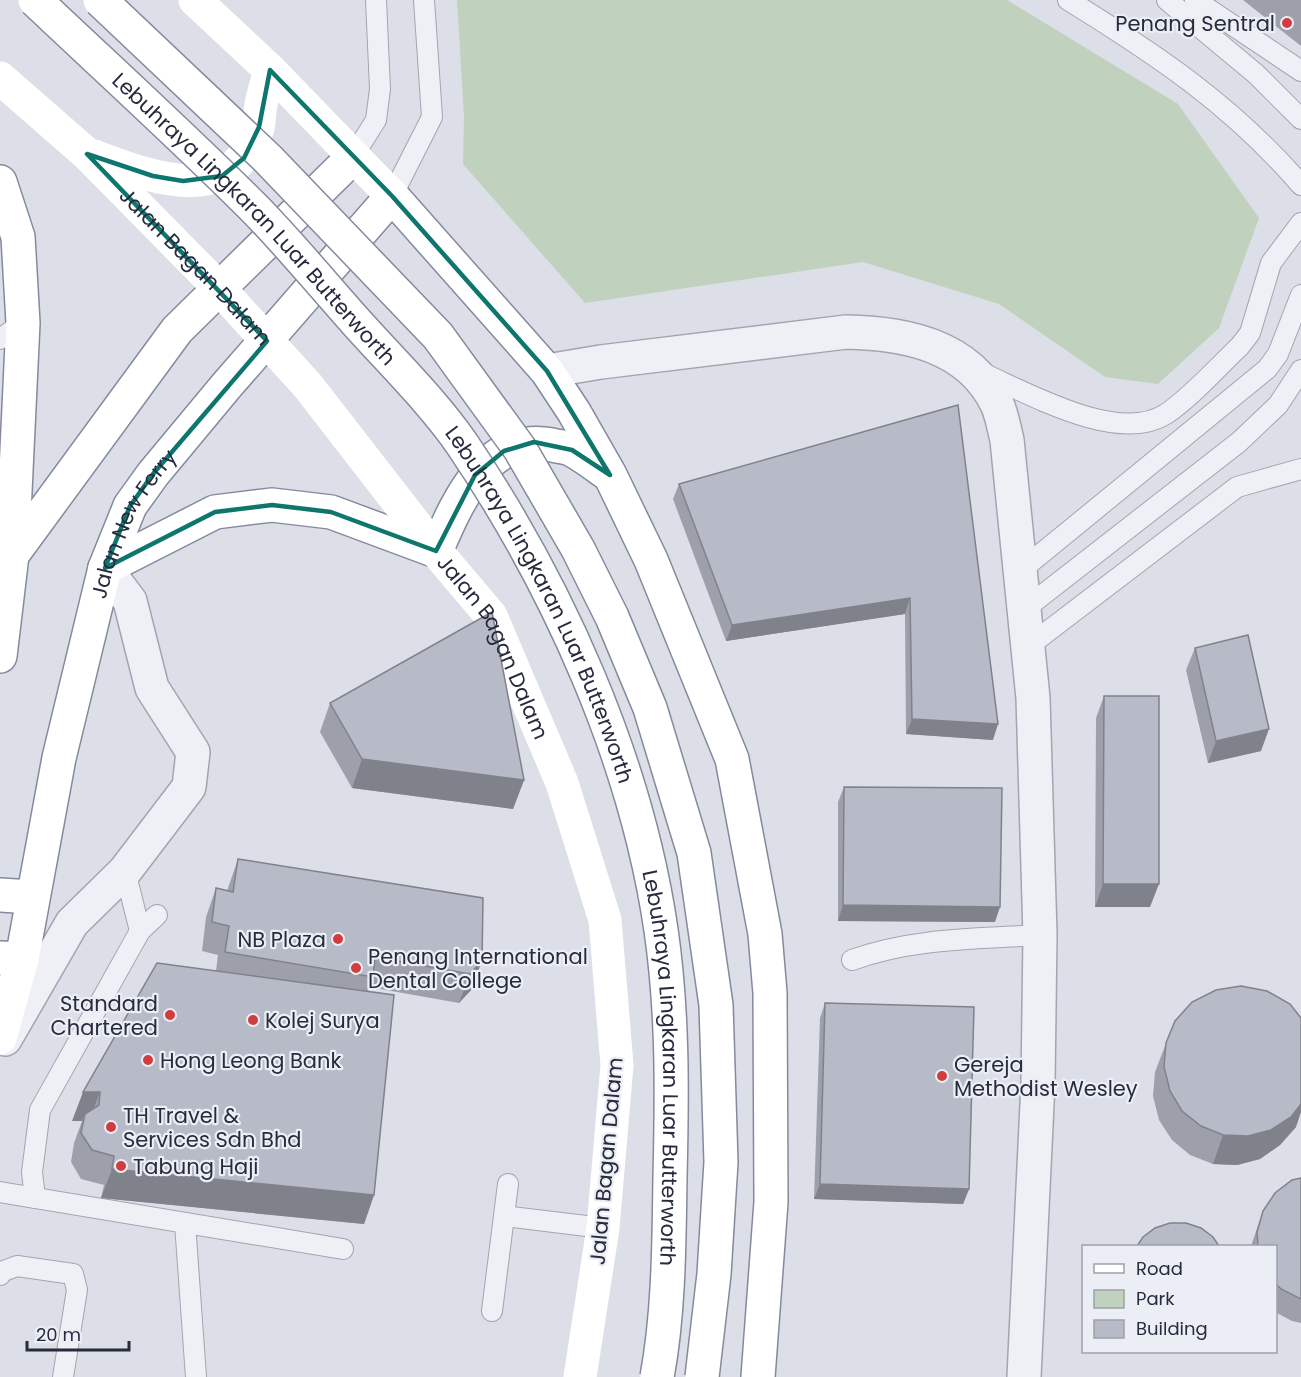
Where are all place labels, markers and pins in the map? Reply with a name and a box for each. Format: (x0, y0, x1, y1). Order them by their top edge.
place label: Penang Sentral (1115, 9, 1275, 38)
marker: Penang Sentral (1280, 16, 1294, 30)
place label: NB Plaza (237, 925, 326, 954)
marker: NB Plaza (331, 932, 345, 946)
place label: Penang International Dental College (368, 942, 588, 995)
marker: Penang International Dental College (349, 961, 363, 975)
place label: Standard Chartered (51, 989, 158, 1042)
place label: Kolej Surya (265, 1006, 380, 1035)
marker: Standard Chartered (163, 1008, 177, 1022)
marker: Kolej Surya (246, 1013, 260, 1027)
place label: Hong Leong Bank (160, 1046, 341, 1075)
place label: Gereja Methodist Wesley (954, 1050, 1138, 1103)
marker: Hong Leong Bank (141, 1053, 155, 1067)
marker: Gereja Methodist Wesley (935, 1069, 949, 1083)
place label: TH Travel & Services Sdn Bhd (123, 1101, 302, 1154)
marker: TH Travel & Services Sdn Bhd (104, 1120, 118, 1134)
place label: Tabung Haji (133, 1152, 259, 1181)
marker: Tabung Haji (114, 1159, 128, 1173)

